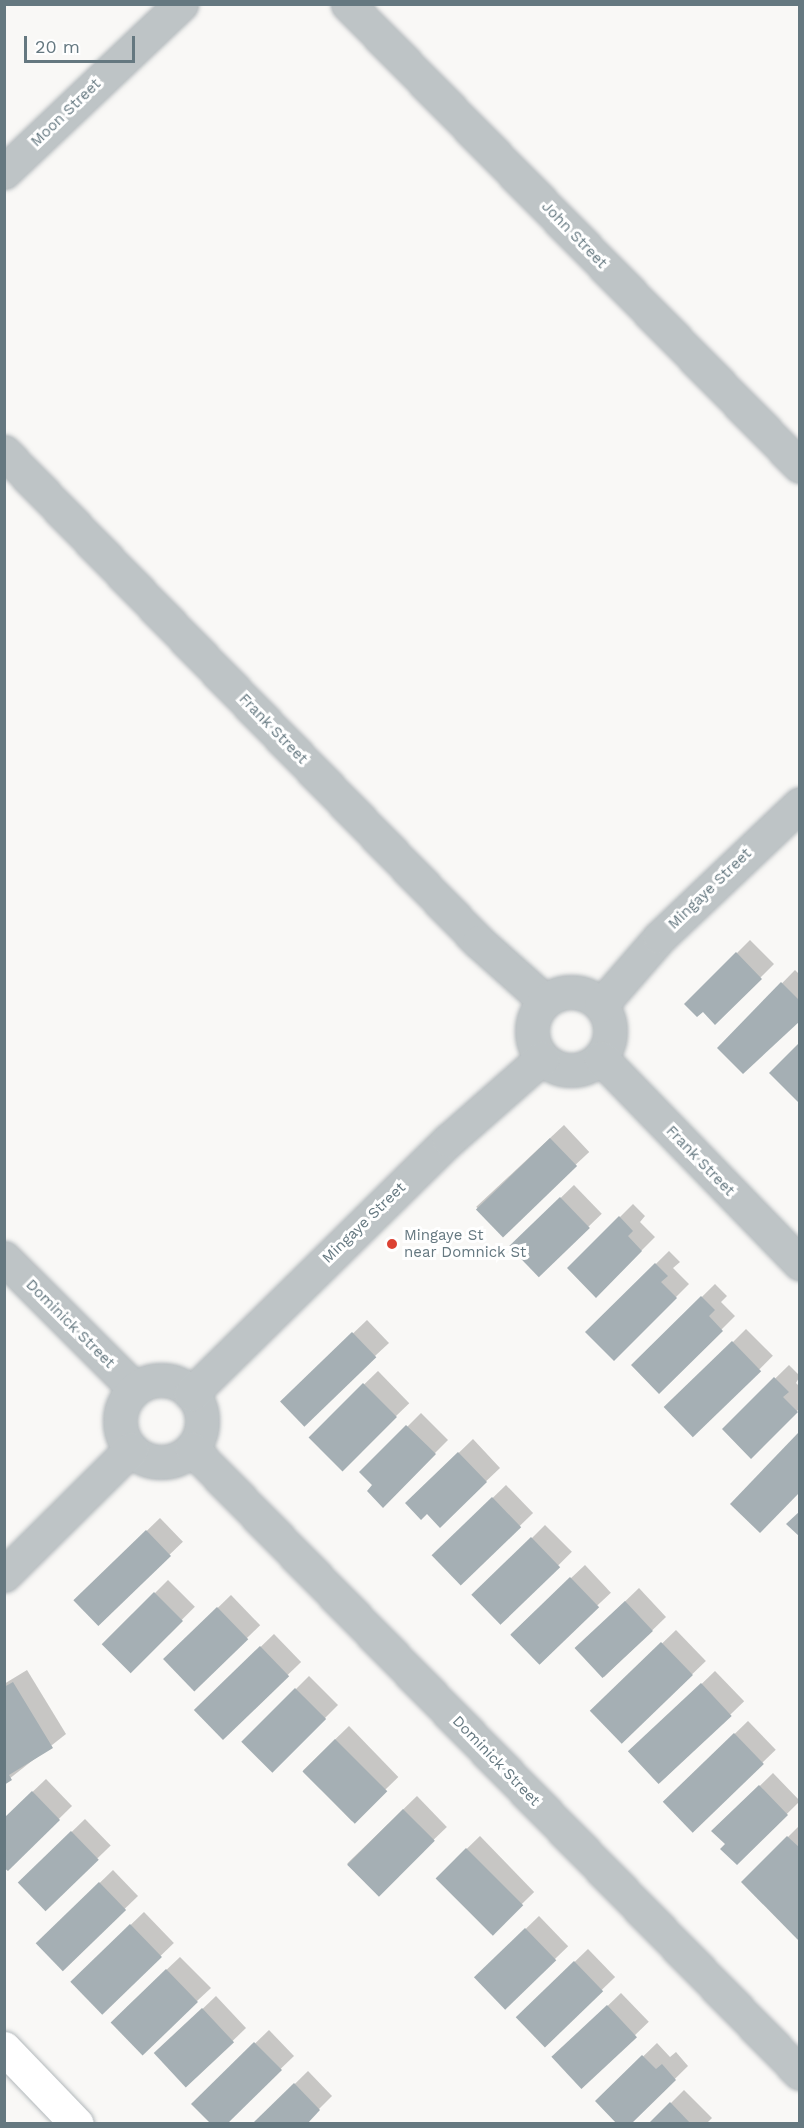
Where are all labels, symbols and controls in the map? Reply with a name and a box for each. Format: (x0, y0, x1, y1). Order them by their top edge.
scale bar (27, 24, 138, 62)
text: 20 m (35, 36, 80, 57)
street label: Moon Street (27, 75, 105, 151)
street label: John Street (538, 198, 610, 272)
street label: Frank Street (235, 690, 311, 768)
street label: Mingaye Street (665, 845, 755, 933)
street label: Frank Street (662, 1122, 738, 1200)
street label: Mingaye Street (319, 1179, 409, 1267)
place label: Mingaye St near Domnick St (404, 1226, 527, 1261)
marker: Mingaye St near Domnick St (385, 1237, 399, 1251)
street label: Dominick Street (22, 1276, 118, 1372)
street label: Dominick Street (448, 1712, 544, 1810)

